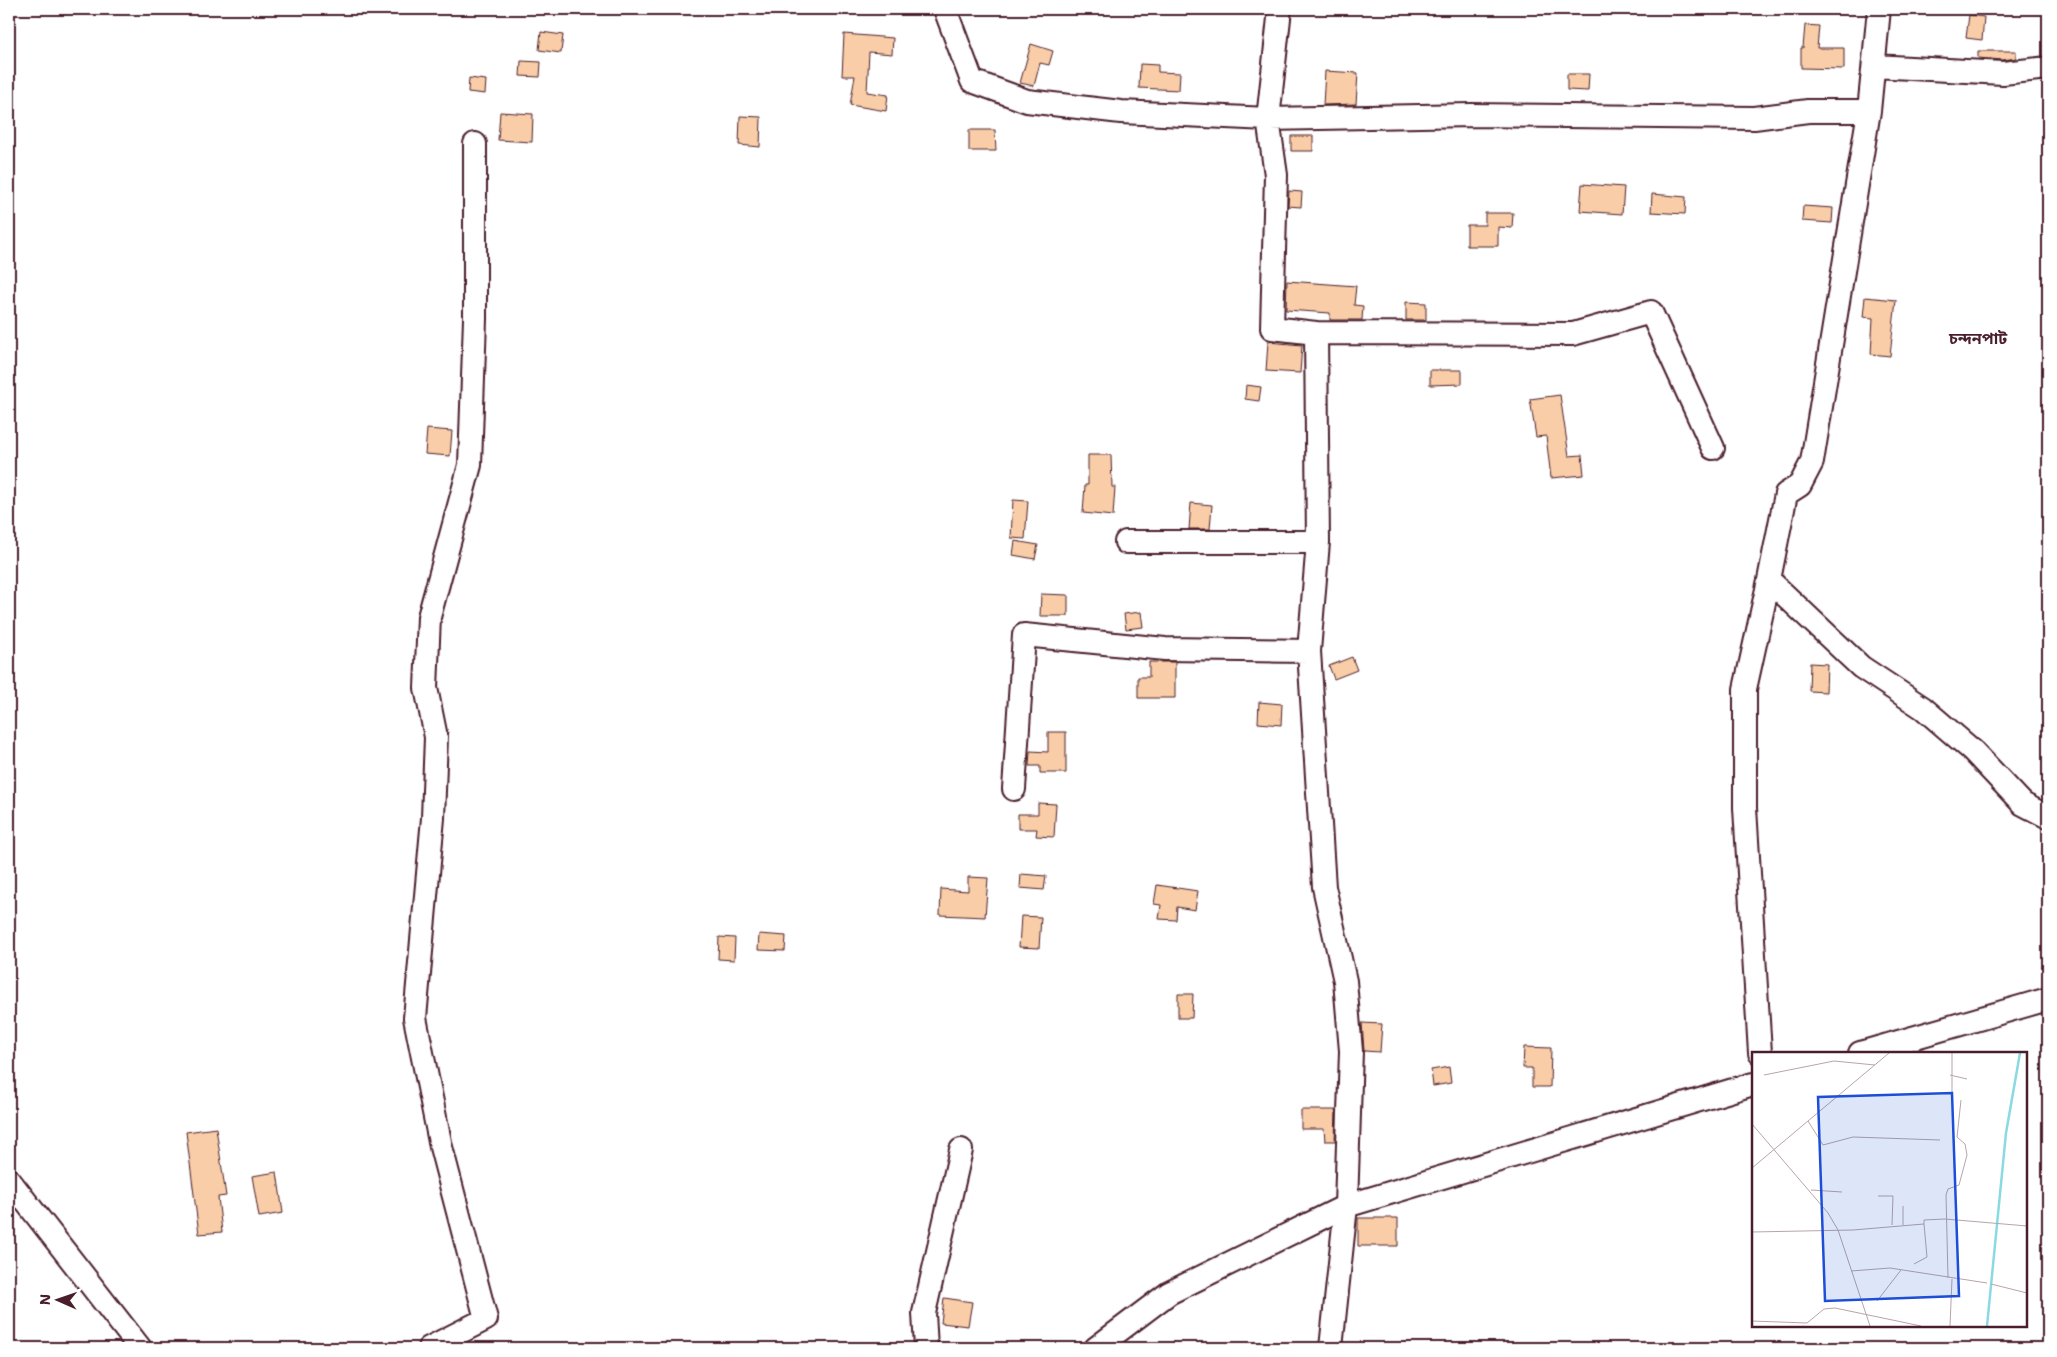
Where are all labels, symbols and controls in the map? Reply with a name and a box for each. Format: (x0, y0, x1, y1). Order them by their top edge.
district label: চন্দনপাট (1948, 328, 2008, 349)
inset map (1752, 1052, 2027, 1327)
north arrow (32, 1274, 82, 1324)
text: N (36, 1294, 54, 1305)

